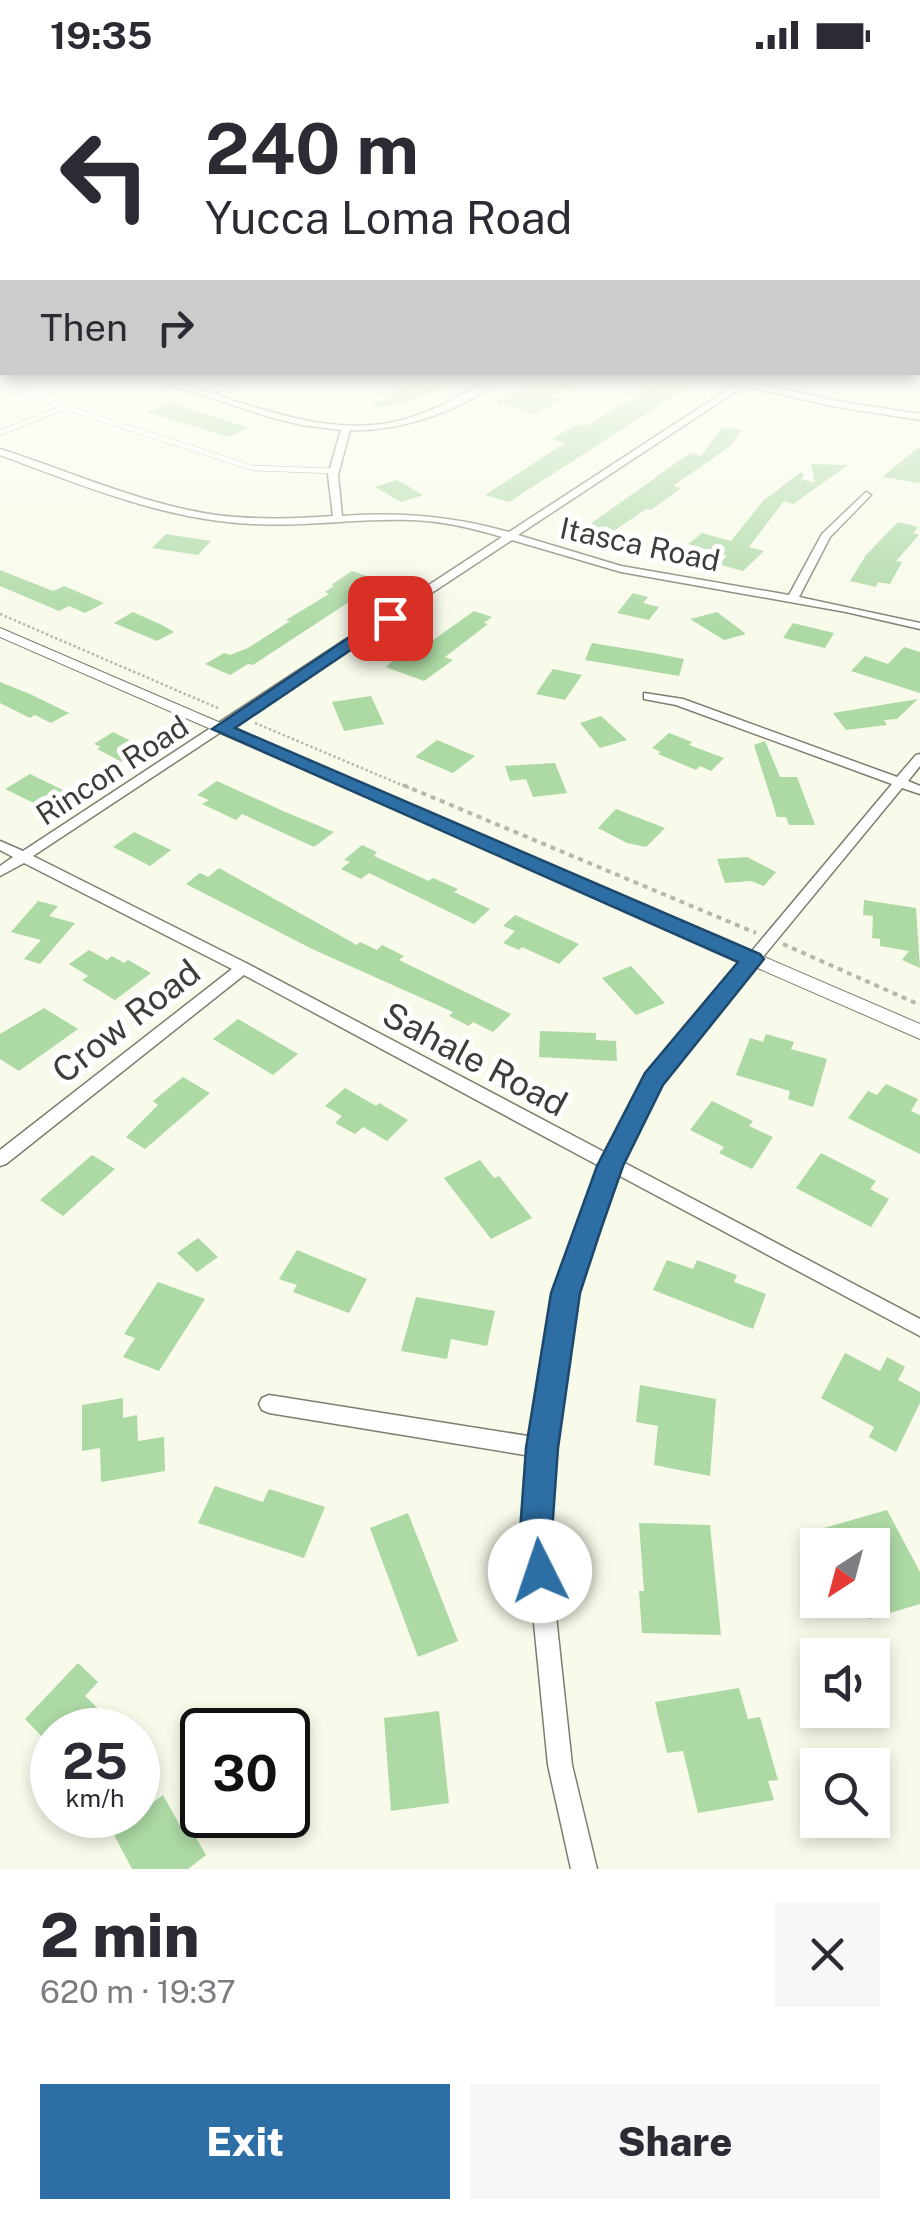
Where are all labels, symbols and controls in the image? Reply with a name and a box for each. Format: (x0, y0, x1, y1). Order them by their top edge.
text: 19:35 (50, 13, 152, 58)
text: 240 m (205, 107, 419, 190)
icon: left (40, 110, 170, 240)
text: Yucca Loma Road (205, 191, 572, 244)
icon: right (148, 300, 203, 355)
text: Then (40, 305, 128, 350)
street label: Itasca Road (557, 509, 723, 579)
pin (348, 576, 433, 661)
icon: arrive (363, 591, 418, 646)
street label: Rincon Road (29, 708, 195, 832)
street label: Crow Road (44, 951, 208, 1091)
street label: Sahale Road (376, 993, 574, 1125)
position arrow (488, 1519, 592, 1623)
north arrow (800, 1528, 890, 1618)
map controls (800, 1528, 890, 1838)
button: sound (800, 1638, 890, 1728)
speed limit sign: 30 (180, 1708, 310, 1838)
text: 25 (62, 1731, 128, 1790)
button: search (800, 1748, 890, 1838)
text: km/h (66, 1783, 124, 1813)
text: 2 min (40, 1900, 199, 1971)
button: close (775, 1902, 880, 2007)
text: 620 m · 19:37 (40, 1973, 236, 2010)
button: Exit (40, 2084, 450, 2199)
button: Share (470, 2084, 880, 2199)

